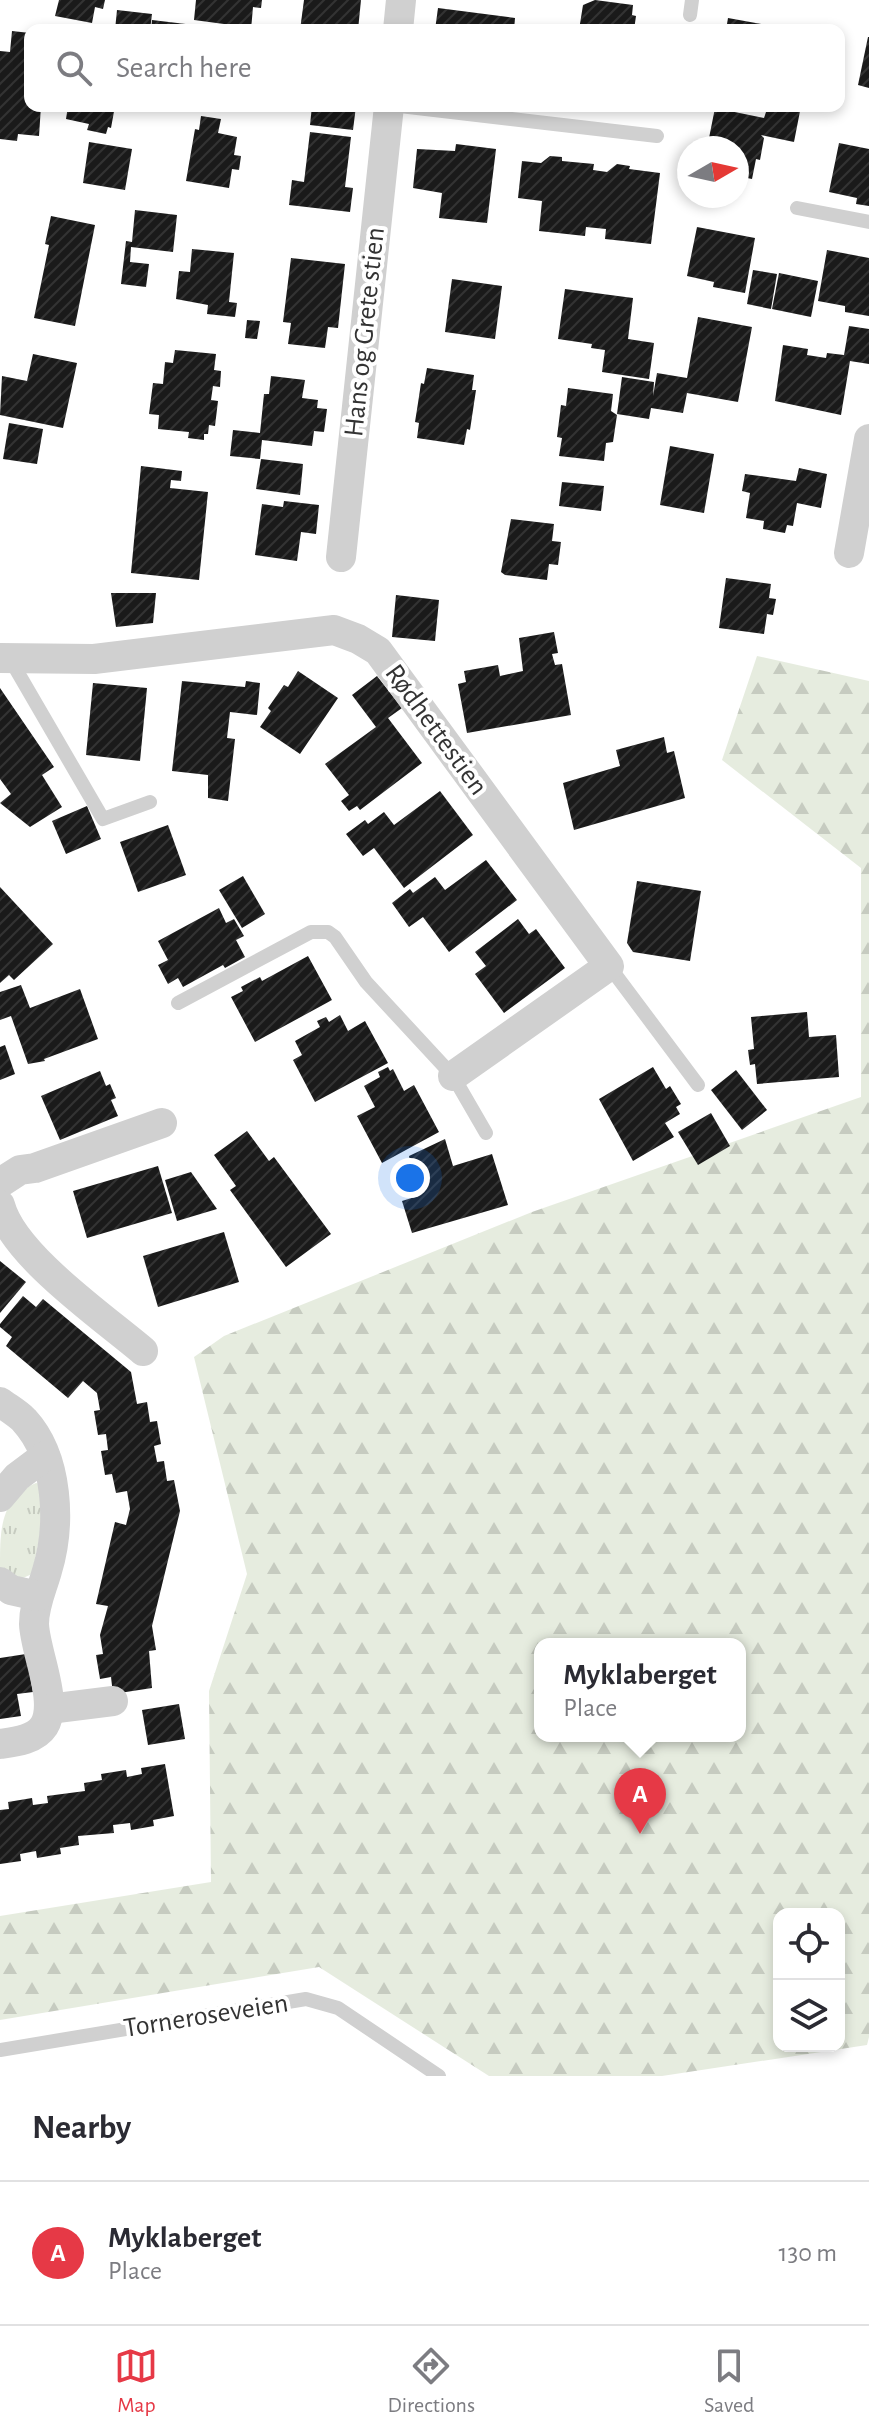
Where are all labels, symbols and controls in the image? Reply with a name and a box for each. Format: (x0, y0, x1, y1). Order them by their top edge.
search box (24, 24, 845, 112)
icon: search (52, 46, 96, 90)
text: Search here (116, 53, 252, 83)
north arrow (677, 136, 749, 208)
street label: Hans og Grete stien (340, 226, 390, 438)
street label: Rødhettestien (379, 659, 493, 801)
your location (390, 1158, 430, 1198)
popup (534, 1638, 746, 1742)
text: Myklaberget (563, 1660, 717, 1690)
text: Place (563, 1695, 617, 1721)
pin: A (614, 1768, 666, 1834)
map controls (773, 1908, 845, 2052)
button: locate (773, 1908, 845, 1980)
button: layers (773, 1980, 845, 2052)
street label: Torneroseveien (122, 1989, 290, 2043)
text: Nearby (32, 2111, 131, 2145)
text: Myklaberget (108, 2223, 261, 2253)
text: A (50, 2240, 66, 2266)
text: 130 m (779, 2240, 837, 2266)
text: Place (108, 2258, 162, 2284)
tab: Map (114, 2344, 158, 2418)
tab: Directions (387, 2344, 475, 2418)
tab: Saved (704, 2344, 754, 2418)

